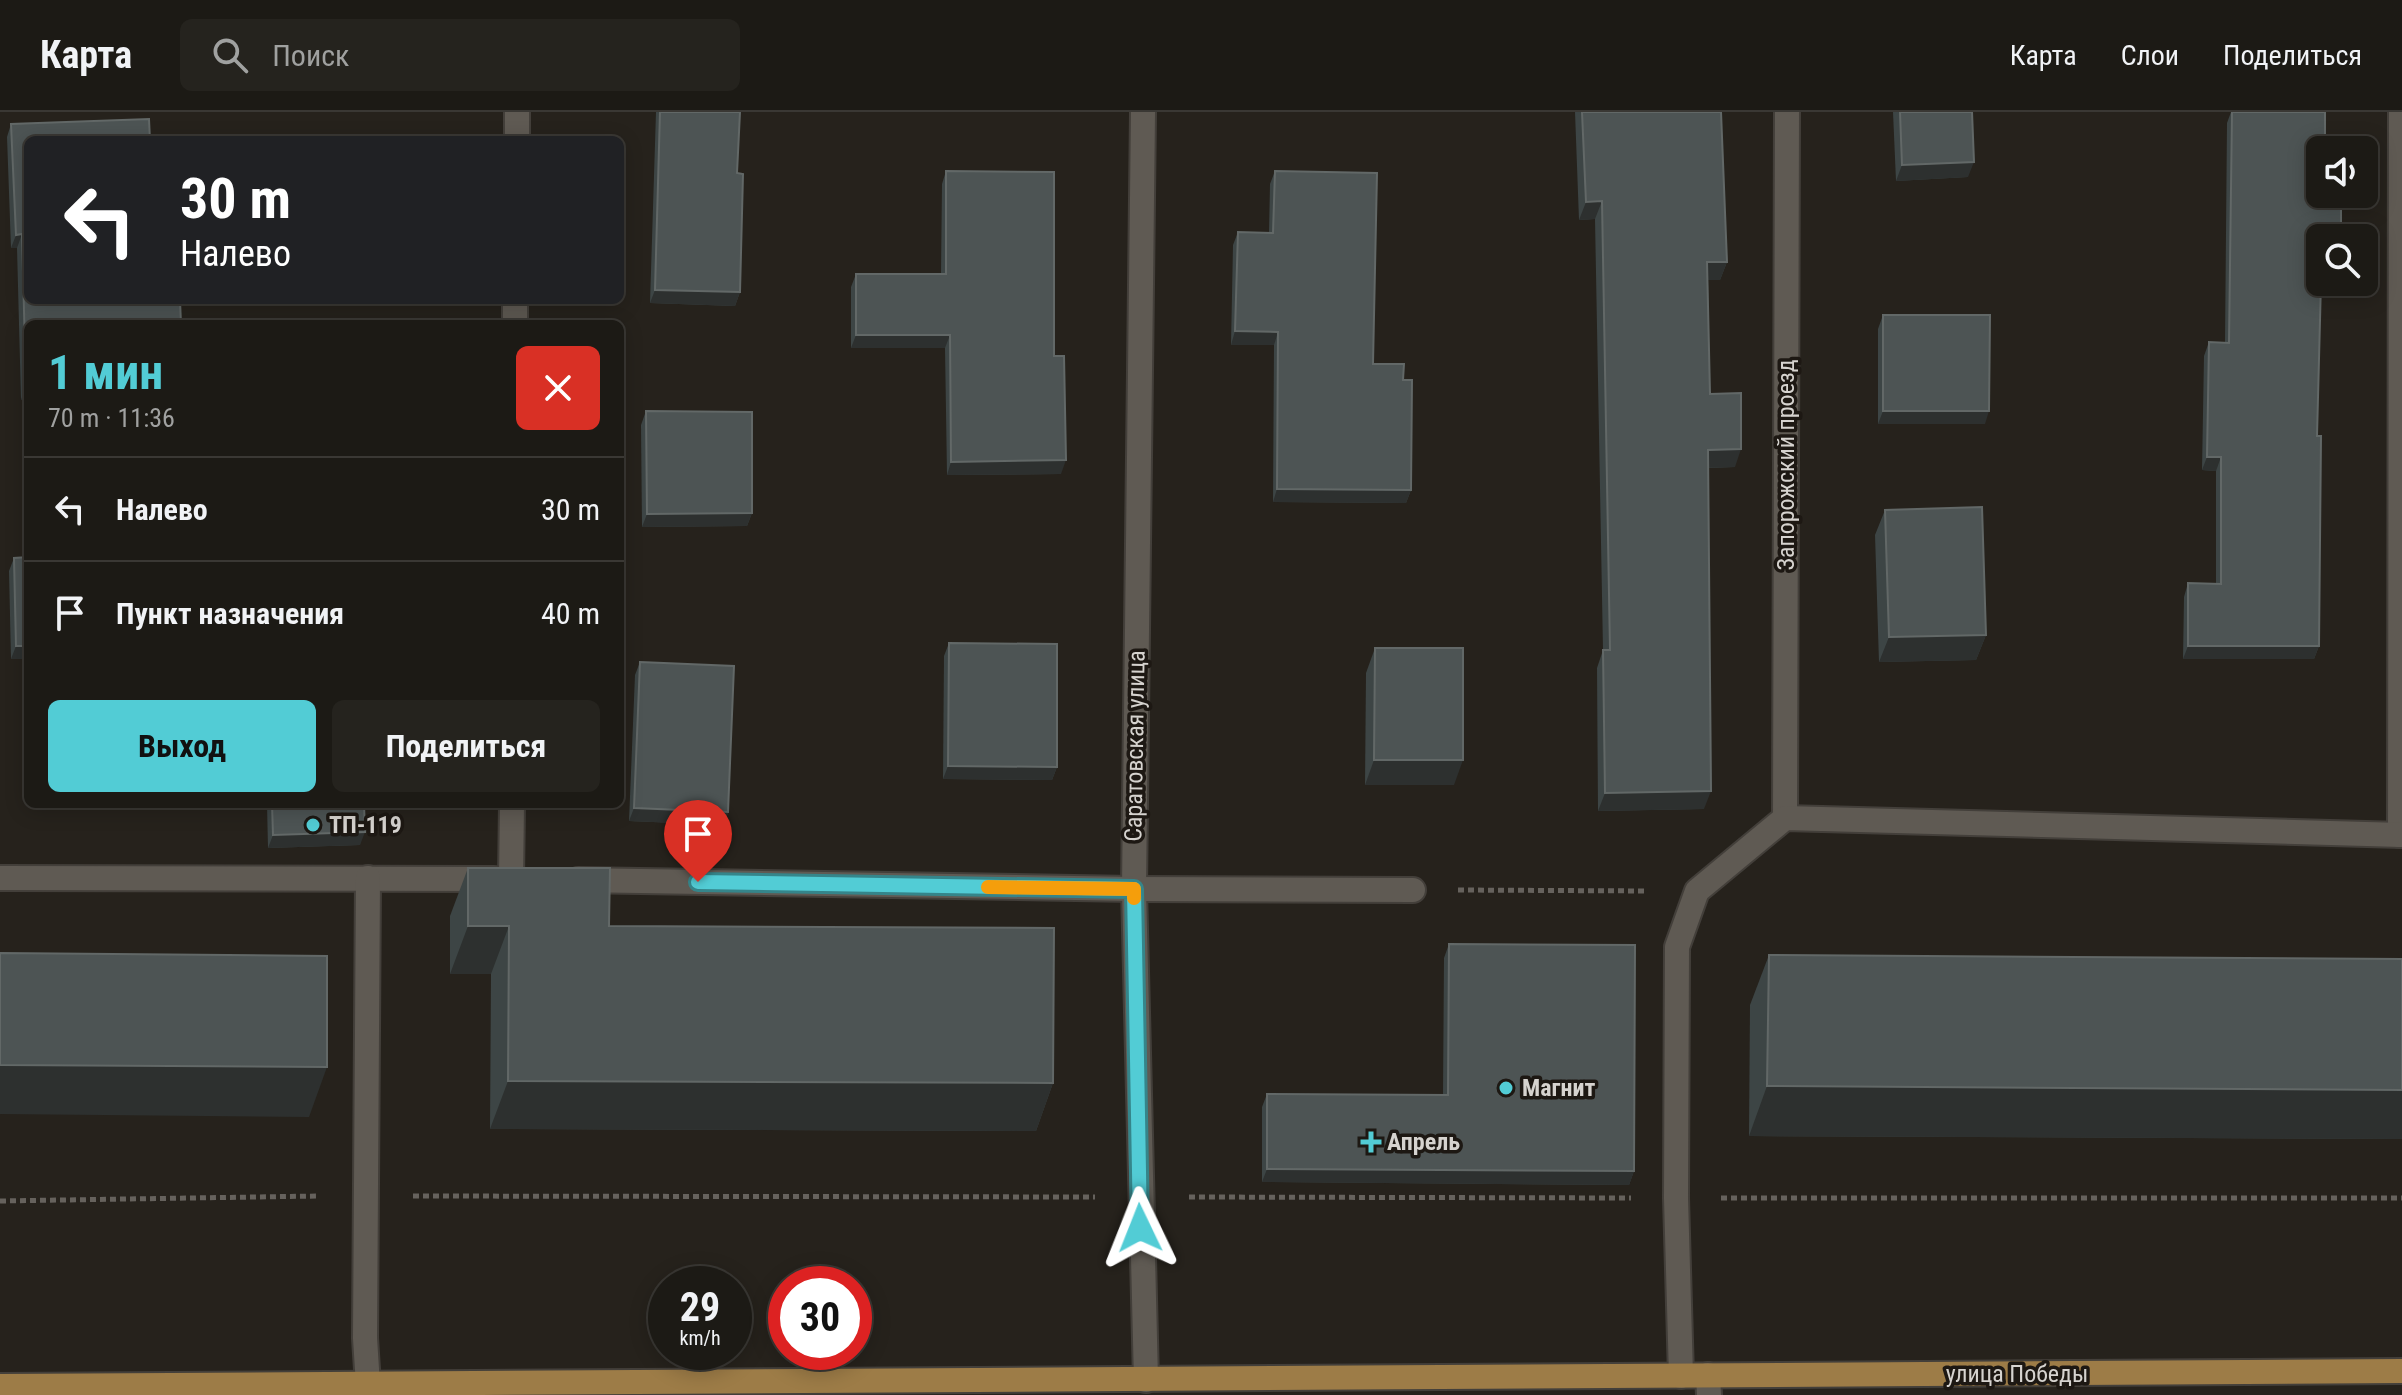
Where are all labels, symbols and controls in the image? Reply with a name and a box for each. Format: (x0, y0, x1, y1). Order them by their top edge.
search box (180, 19, 740, 91)
text: Карта (40, 33, 132, 77)
icon: search (208, 33, 252, 77)
text: Поиск (272, 38, 349, 73)
text: Карта (2010, 39, 2077, 72)
text: Слои (2121, 39, 2179, 72)
text: Поделиться (2223, 39, 2362, 72)
map controls (2306, 136, 2378, 296)
button: sound (2306, 136, 2378, 208)
text: 30 m (180, 166, 291, 232)
icon: left (48, 168, 152, 272)
button: search (2306, 224, 2378, 296)
text: Налево (180, 233, 291, 275)
text: 1 мин (48, 344, 163, 401)
button: close (516, 346, 600, 430)
street label: Запорожский проезд (1772, 359, 1800, 571)
text: 70 m · 11:36 (48, 403, 175, 433)
icon: left (48, 487, 92, 531)
text: Налево (116, 492, 208, 527)
text: 30 m (541, 492, 600, 527)
icon: arrive (48, 591, 92, 635)
text: Пункт назначения (116, 596, 344, 631)
text: 40 m (541, 596, 600, 631)
street label: Саратовская улица (1119, 650, 1151, 842)
button: Выход (48, 700, 316, 792)
button: Поделиться (332, 700, 600, 792)
pin (664, 800, 732, 882)
place label: ТП-119 (329, 811, 402, 839)
icon: arrive (676, 812, 720, 856)
marker: ТП-119 (304, 816, 322, 834)
place label: Магнит (1522, 1074, 1595, 1102)
marker: Магнит (1497, 1079, 1515, 1097)
place label: Апрель (1387, 1128, 1460, 1156)
marker: Апрель (1362, 1133, 1380, 1151)
position arrow (1098, 1186, 1182, 1270)
speed limit sign: 30 (768, 1266, 872, 1370)
text: 29 (680, 1284, 720, 1331)
text: km/h (679, 1326, 721, 1350)
street label: улица Победы (1946, 1360, 2088, 1388)

